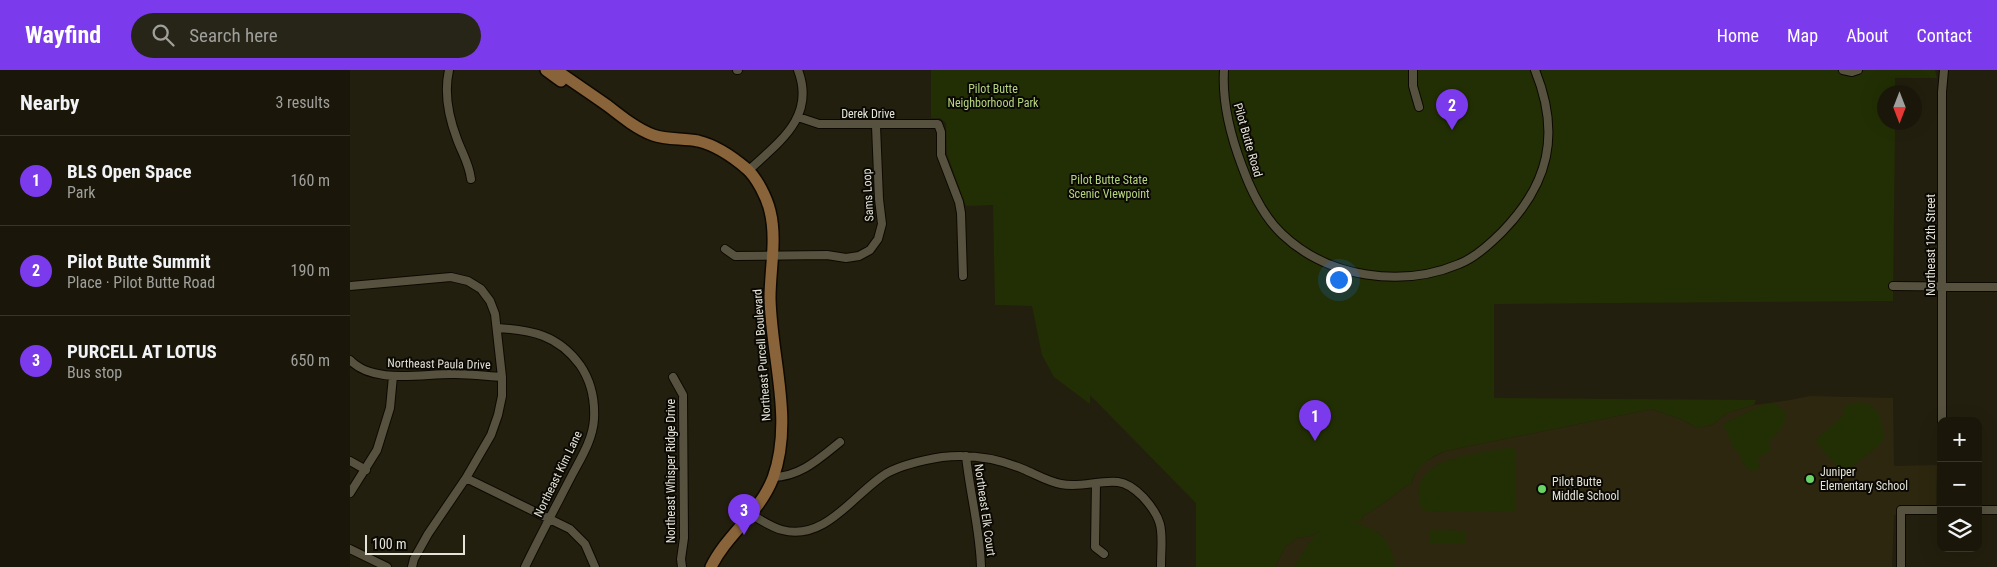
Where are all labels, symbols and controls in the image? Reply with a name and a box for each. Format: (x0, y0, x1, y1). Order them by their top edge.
search box (131, 13, 481, 58)
text: Wayfind (25, 21, 101, 49)
icon: search (149, 21, 177, 49)
text: Search here (189, 24, 278, 47)
text: Home (1717, 25, 1759, 46)
text: Map (1787, 25, 1818, 46)
text: About (1846, 25, 1888, 46)
text: Contact (1916, 25, 1972, 46)
park label: Pilot Butte Neighborhood Park (947, 82, 1039, 110)
north arrow (1877, 85, 1922, 130)
pin: 2 (1436, 89, 1468, 130)
text: Nearby (20, 91, 79, 115)
text: 3 results (275, 93, 330, 112)
street label: Pilot Butte Road (1231, 101, 1265, 179)
street label: Derek Drive (841, 107, 895, 121)
text: BLS Open Space (67, 160, 192, 183)
street label: Sams Loop (860, 168, 876, 222)
text: 1 (32, 171, 40, 190)
text: 160 m (291, 171, 330, 190)
park label: Pilot Butte State Scenic Viewpoint (1068, 173, 1150, 201)
text: Park (67, 183, 96, 202)
street label: Northeast 12th Street (1924, 194, 1938, 296)
text: Pilot Butte Summit (67, 250, 211, 273)
text: 2 (32, 261, 40, 280)
text: 190 m (291, 261, 330, 280)
your location (1326, 267, 1352, 293)
text: Place · Pilot Butte Road (67, 273, 215, 292)
street label: Northeast Purcell Boulevard (750, 288, 774, 421)
text: PURCELL AT LOTUS (67, 340, 217, 363)
text: 3 (32, 351, 40, 370)
text: 650 m (291, 351, 330, 370)
street label: Northeast Paula Drive (387, 356, 491, 372)
text: Bus stop (67, 363, 122, 382)
street label: Northeast Whisper Ridge Drive (664, 398, 678, 543)
pin: 1 (1299, 400, 1331, 441)
map controls (1937, 417, 1982, 552)
button: + (1937, 417, 1982, 462)
street label: Northeast Kim Lane (531, 428, 585, 519)
button: − (1937, 462, 1982, 507)
street label: Northeast Elk Court (972, 463, 998, 557)
place label: Juniper Elementary School (1820, 465, 1908, 493)
marker: Juniper Elementary School (1804, 473, 1816, 485)
place label: Pilot Butte Middle School (1552, 475, 1619, 503)
marker: Pilot Butte Middle School (1536, 483, 1548, 495)
pin: 3 (728, 494, 760, 535)
button: layers (1937, 507, 1982, 552)
scale bar (365, 532, 465, 555)
text: 100 m (372, 536, 407, 552)

